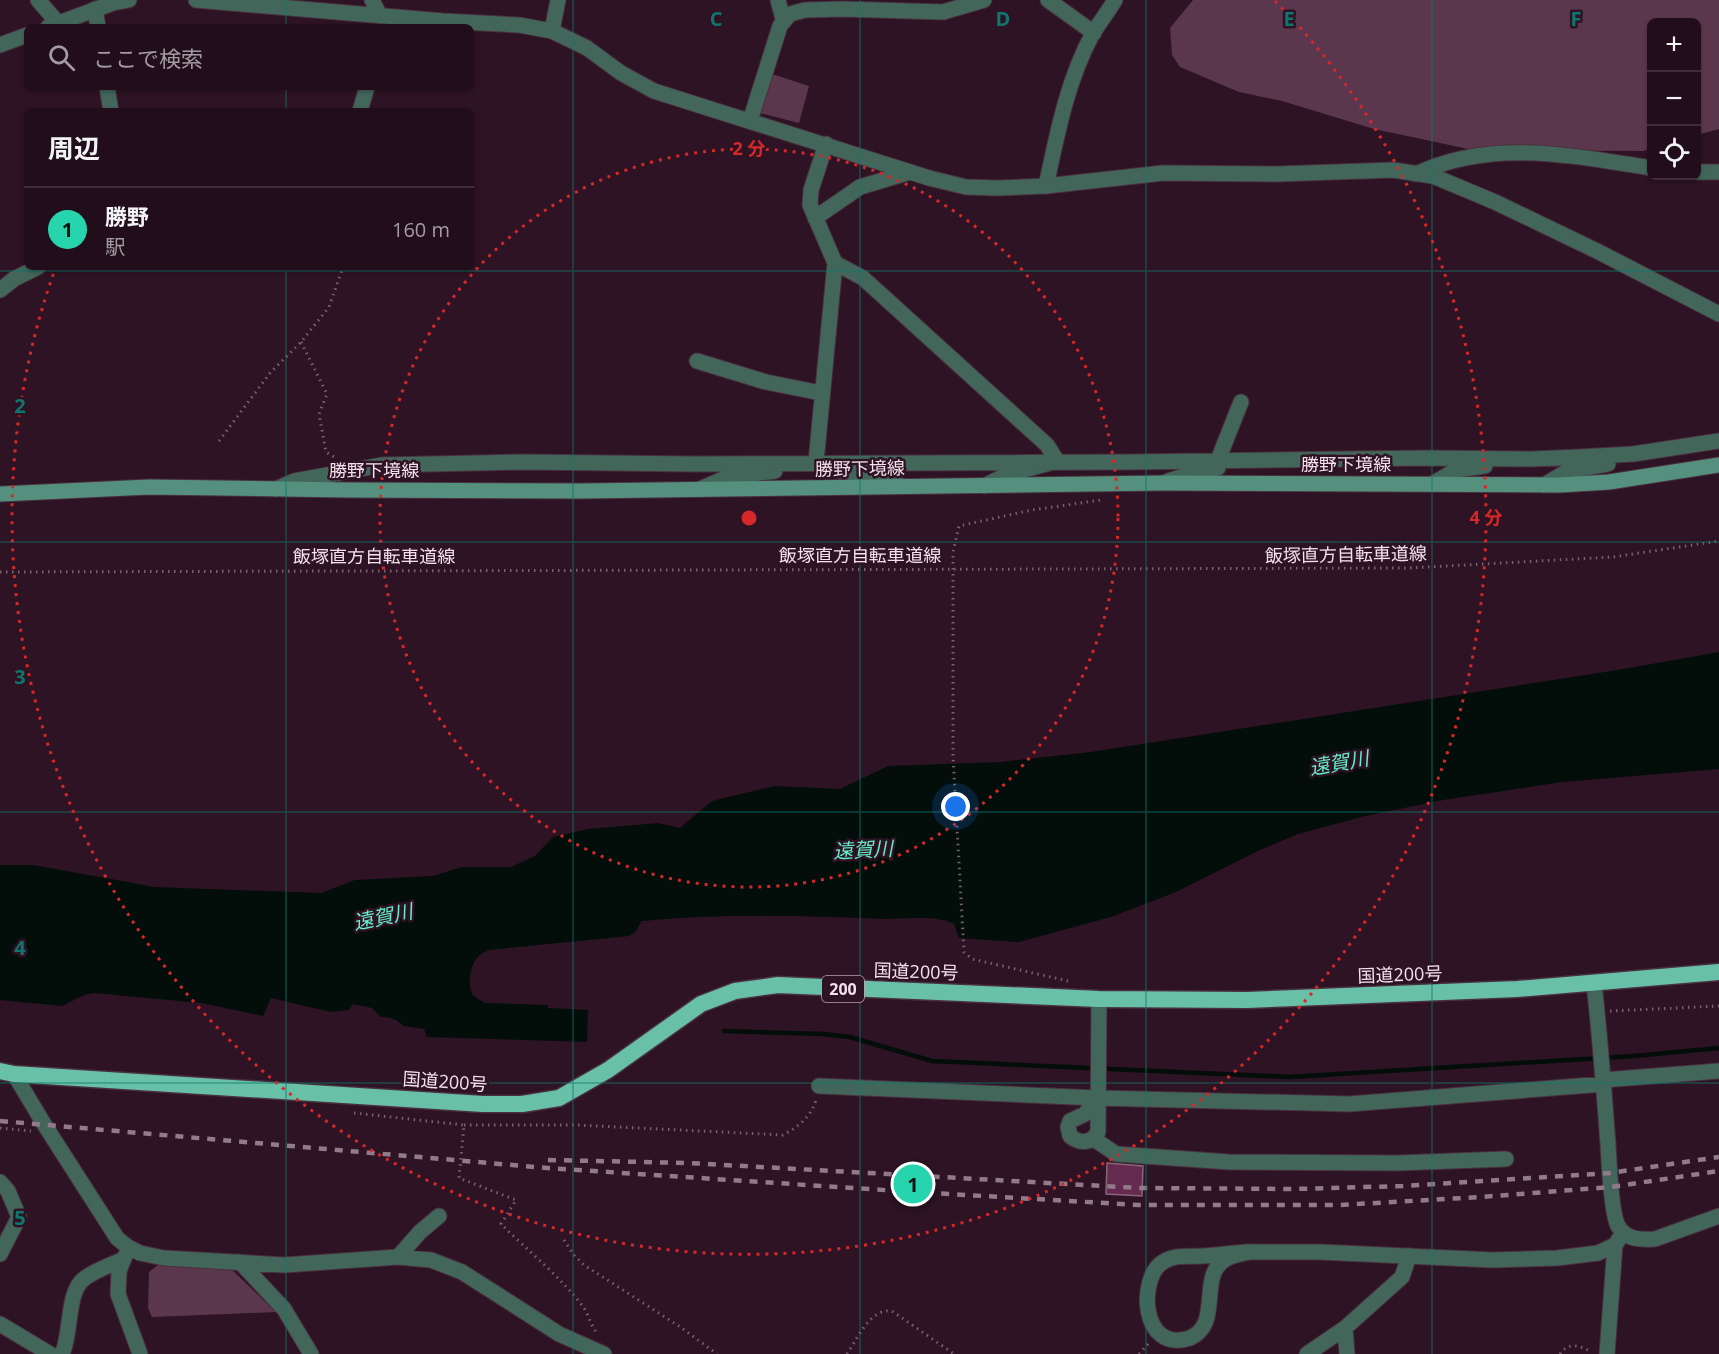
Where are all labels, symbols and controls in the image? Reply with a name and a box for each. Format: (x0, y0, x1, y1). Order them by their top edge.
text: C (710, 5, 723, 32)
text: D (996, 5, 1010, 32)
text: E (1283, 5, 1295, 32)
text: F (1571, 5, 1581, 32)
map controls (1647, 18, 1701, 180)
button: + (1647, 18, 1701, 72)
search box (24, 24, 474, 90)
icon: search (45, 41, 78, 74)
text: ここで検索 (93, 43, 203, 73)
button: − (1647, 72, 1701, 126)
button: locate (1647, 126, 1701, 180)
text: 周辺 (48, 130, 100, 166)
text: 2 分 (733, 136, 765, 160)
text: 勝野 (105, 201, 149, 231)
text: 1 (62, 216, 73, 243)
text: 160 m (392, 216, 450, 243)
text: 駅 (105, 233, 125, 260)
text: 2 (14, 392, 26, 419)
street label: 勝野下境線 (1301, 452, 1391, 476)
street label: 勝野下境線 (815, 455, 905, 481)
street label: 勝野下境線 (329, 458, 419, 482)
text: 4 分 (1470, 505, 1502, 529)
centre of rings (739, 508, 759, 528)
street label: 飯塚直方自転車道線 (1265, 541, 1427, 567)
street label: 飯塚直方自転車道線 (779, 543, 941, 567)
street label: 飯塚直方自転車道線 (293, 544, 455, 568)
text: 3 (14, 663, 26, 690)
water label: 遠賀川 (1307, 744, 1373, 781)
your location (941, 792, 970, 821)
water label: 遠賀川 (832, 834, 896, 865)
water label: 遠賀川 (351, 897, 417, 936)
text: 4 (14, 934, 26, 961)
street label: 国道200号 (873, 958, 959, 984)
street label: 国道200号 (1357, 961, 1443, 987)
road number: 200 (822, 976, 864, 1002)
street label: 国道200号 (402, 1066, 488, 1096)
pin: 1 (894, 1162, 932, 1206)
text: 5 (14, 1204, 26, 1231)

